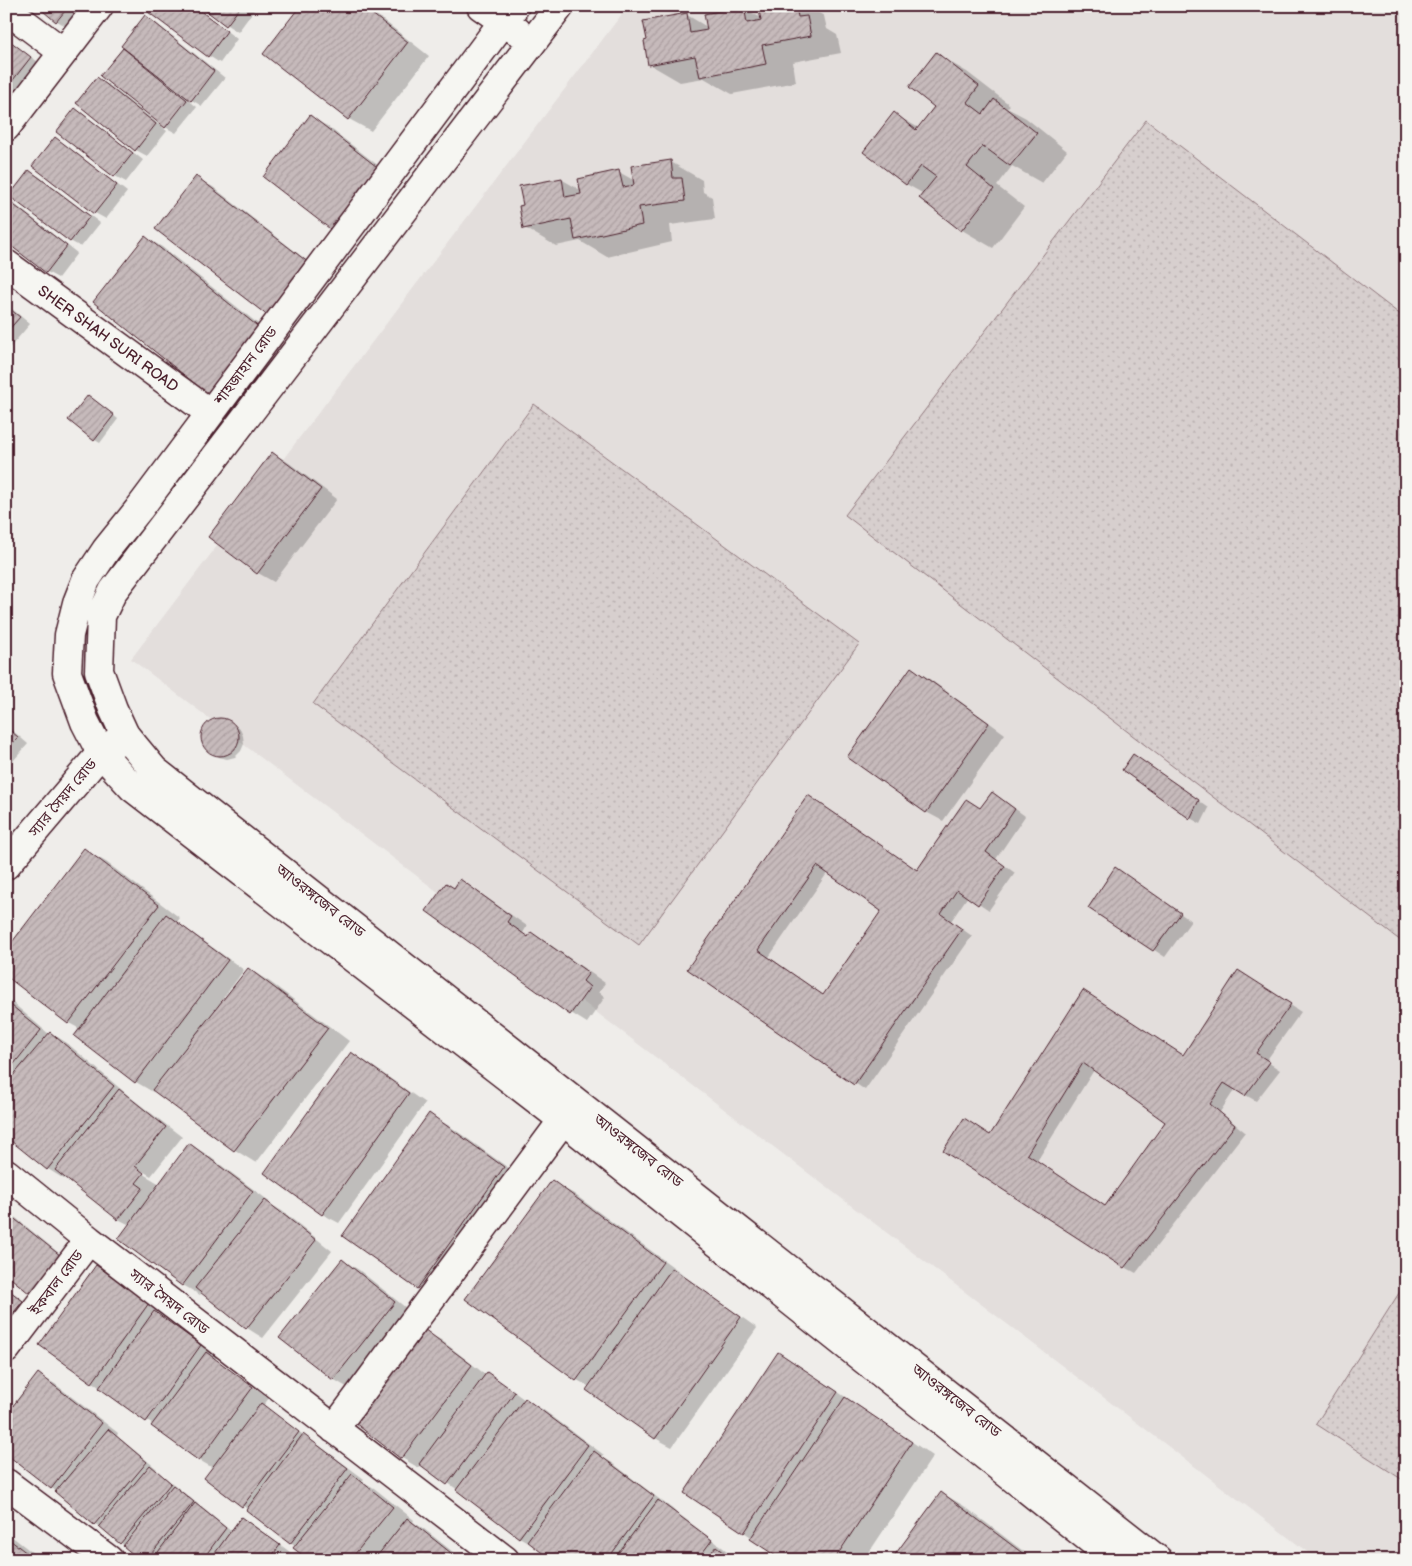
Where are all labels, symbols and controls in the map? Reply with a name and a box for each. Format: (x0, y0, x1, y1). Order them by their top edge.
street label: SHER SHAH SURI ROAD (34, 282, 182, 397)
street label: শাহজাহান রোড (210, 323, 282, 410)
street label: স্যার সৈয়দ রোড (24, 755, 101, 842)
street label: আওরঙ্গজেব রোড (271, 860, 369, 942)
street label: আওরঙ্গজেব রোড (589, 1110, 687, 1192)
street label: ইকবাল রোড (26, 1246, 88, 1320)
street label: স্যার সৈয়দ রোড (125, 1264, 213, 1339)
street label: আওরঙ্গজেব রোড (907, 1360, 1005, 1442)

